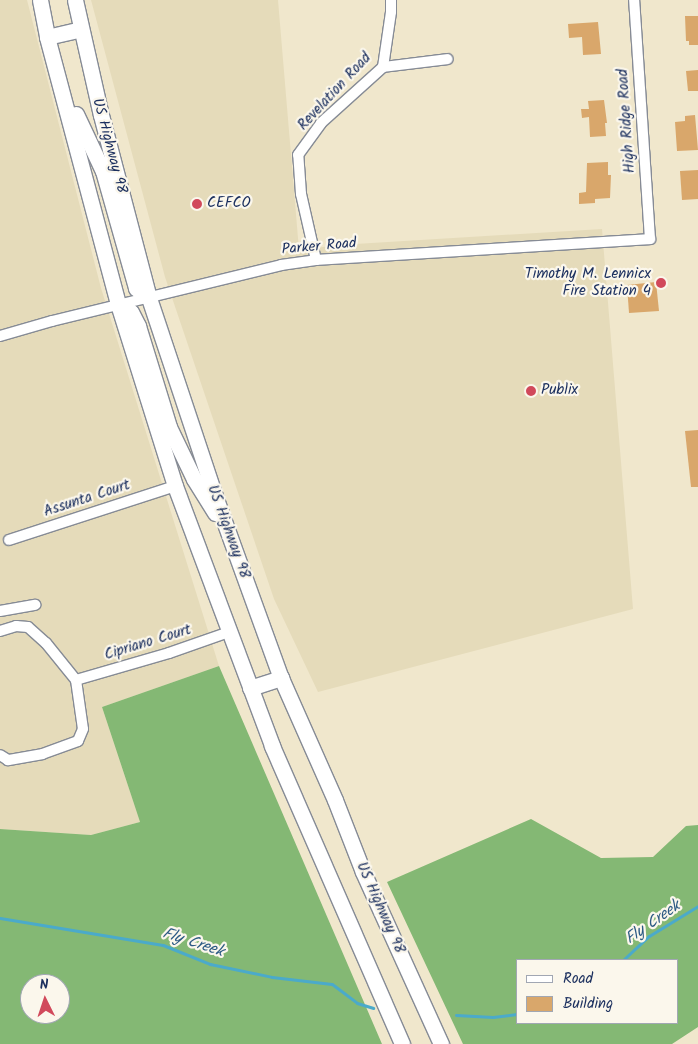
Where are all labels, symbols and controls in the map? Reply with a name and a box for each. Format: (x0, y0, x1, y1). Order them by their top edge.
street label: Revelation Road (294, 49, 376, 135)
street label: High Ridge Road (614, 68, 640, 174)
street label: US Highway 98 (88, 96, 130, 196)
place label: CEFCO (207, 195, 251, 213)
marker: CEFCO (191, 198, 203, 210)
street label: Parker Road (281, 235, 357, 259)
place label: Timothy M. Lennicx Fire Station 4 (525, 265, 651, 300)
marker: Timothy M. Lennicx Fire Station 4 (655, 277, 667, 289)
place label: Publix (541, 382, 578, 400)
marker: Publix (525, 385, 537, 397)
street label: Assunta Court (42, 477, 132, 521)
street label: US Highway 98 (203, 483, 253, 581)
street label: Cipriano Court (102, 621, 194, 665)
street label: US Highway 98 (352, 859, 408, 957)
water label: Fly Creek (622, 897, 684, 949)
water label: Fly Creek (160, 924, 226, 962)
legend (516, 959, 678, 1024)
text: Road (563, 967, 593, 991)
north arrow (20, 974, 70, 1024)
text: N (39, 974, 49, 996)
text: Building (563, 992, 613, 1016)

